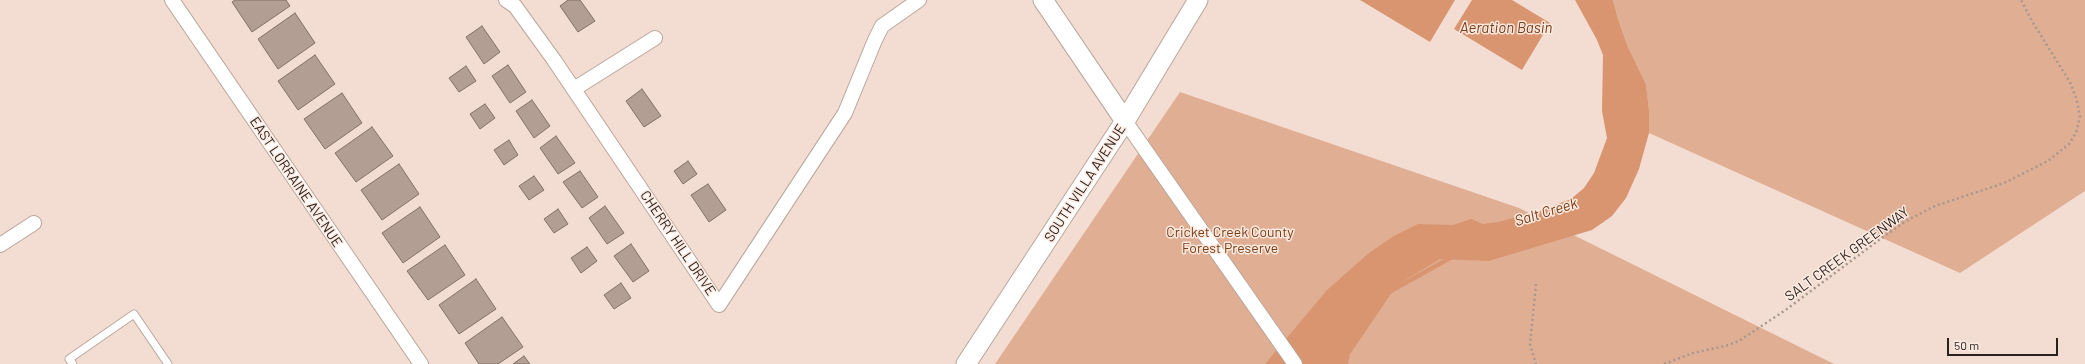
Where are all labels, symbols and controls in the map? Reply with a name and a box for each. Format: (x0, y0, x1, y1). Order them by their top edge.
water label: Aeration Basin (1460, 19, 1552, 37)
street label: EAST LORRAINE AVENUE (246, 114, 346, 250)
street label: SOUTH VILLA AVENUE (1041, 121, 1129, 245)
street label: CHERRY HILL DRIVE (637, 187, 719, 299)
water label: Salt Creek (1512, 194, 1580, 230)
street label: SALT CREEK GREENWAY (1782, 203, 1912, 305)
park label: Cricket Creek County Forest Preserve (1166, 224, 1294, 256)
scale bar (1949, 330, 2060, 356)
text: 50 m (1954, 338, 1979, 352)

